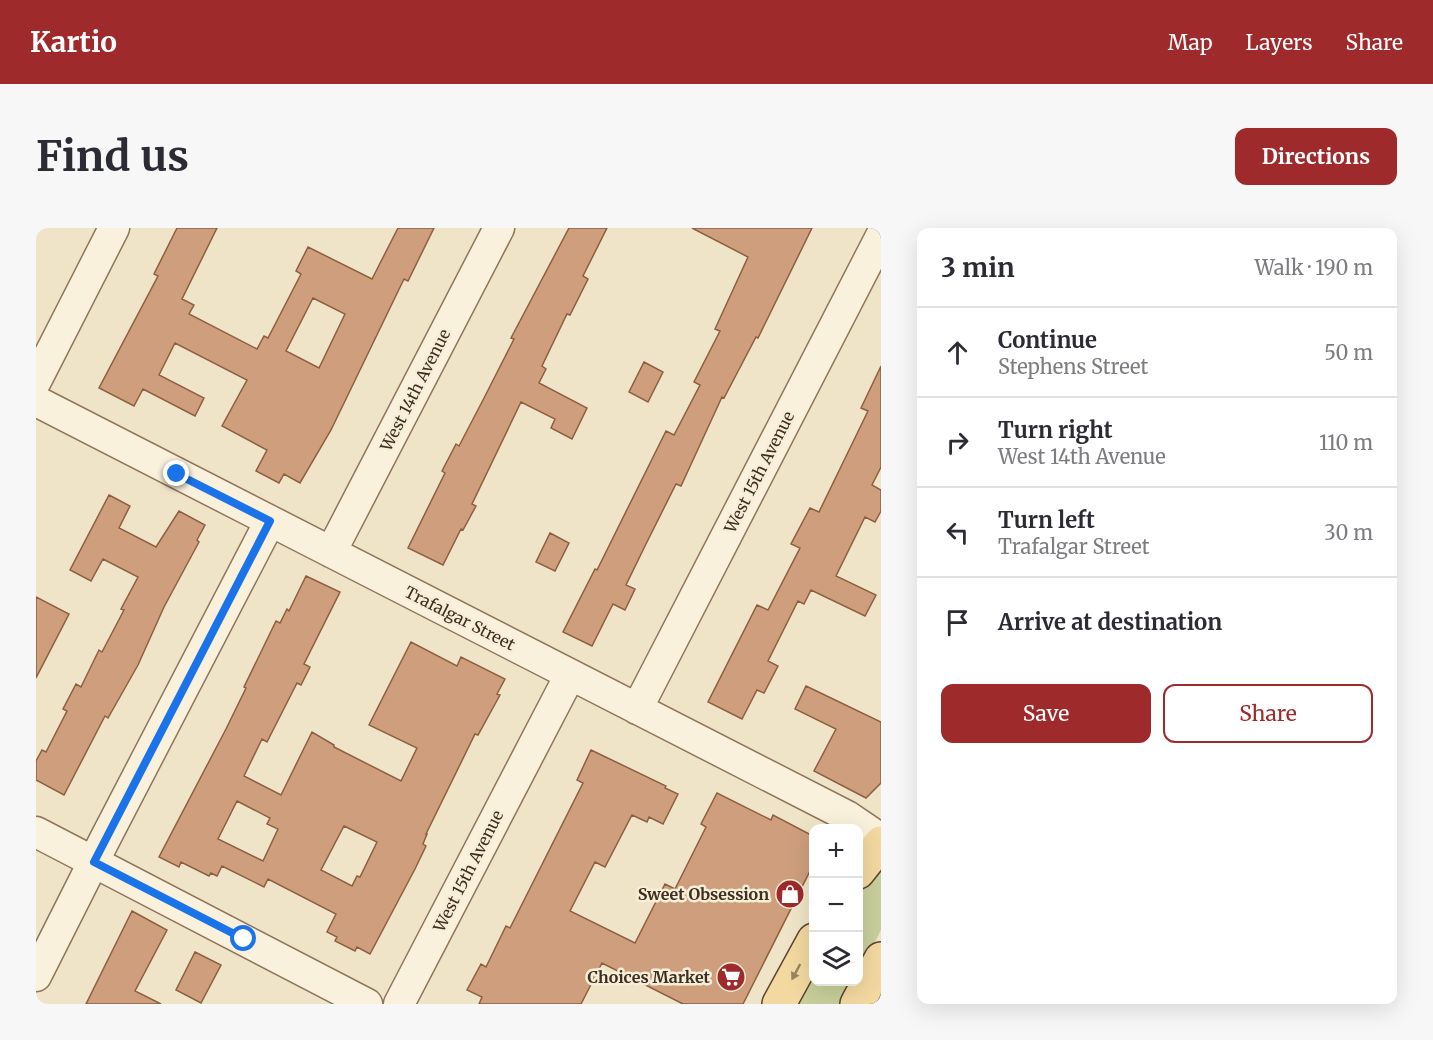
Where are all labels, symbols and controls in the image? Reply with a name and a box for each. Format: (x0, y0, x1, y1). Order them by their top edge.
text: Kartio (30, 24, 117, 60)
text: Map (1168, 29, 1213, 56)
text: Layers (1246, 29, 1313, 56)
text: Share (1346, 29, 1403, 56)
button: Directions (1235, 128, 1397, 185)
text: Find us (36, 130, 189, 182)
text: 3 min (941, 251, 1015, 284)
text: Walk · 190 m (1255, 255, 1373, 280)
street label: West 14th Avenue (375, 326, 454, 455)
text: Continue (998, 326, 1097, 354)
icon: ahead (941, 336, 974, 369)
text: 50 m (1324, 340, 1373, 365)
text: Stephens Street (998, 354, 1148, 379)
street label: West 15th Avenue (719, 408, 798, 537)
text: Turn right (998, 416, 1112, 444)
icon: right (941, 426, 974, 459)
text: 110 m (1319, 430, 1373, 455)
text: West 14th Avenue (998, 444, 1166, 469)
route end (163, 460, 189, 486)
text: Turn left (998, 506, 1095, 534)
icon: left (941, 516, 974, 549)
text: 30 m (1324, 520, 1373, 545)
text: Trafalgar Street (998, 534, 1150, 559)
street label: Trafalgar Street (401, 582, 519, 655)
icon: arrive (941, 606, 974, 639)
text: Arrive at destination (998, 608, 1222, 636)
button: Save (941, 684, 1151, 743)
button: Share (1163, 684, 1373, 743)
street label: West 15th Avenue (428, 807, 507, 936)
map controls (809, 824, 863, 986)
button: + (809, 824, 863, 878)
shop icon: Sweet Obsession (774, 878, 806, 910)
button: − (809, 878, 863, 932)
place label: Sweet Obsession (638, 884, 769, 904)
route start (230, 925, 256, 951)
button: layers (809, 932, 863, 986)
supermarket icon: Choices Market (715, 961, 747, 993)
one-way arrow (791, 963, 801, 980)
place label: Choices Market (588, 967, 711, 987)

